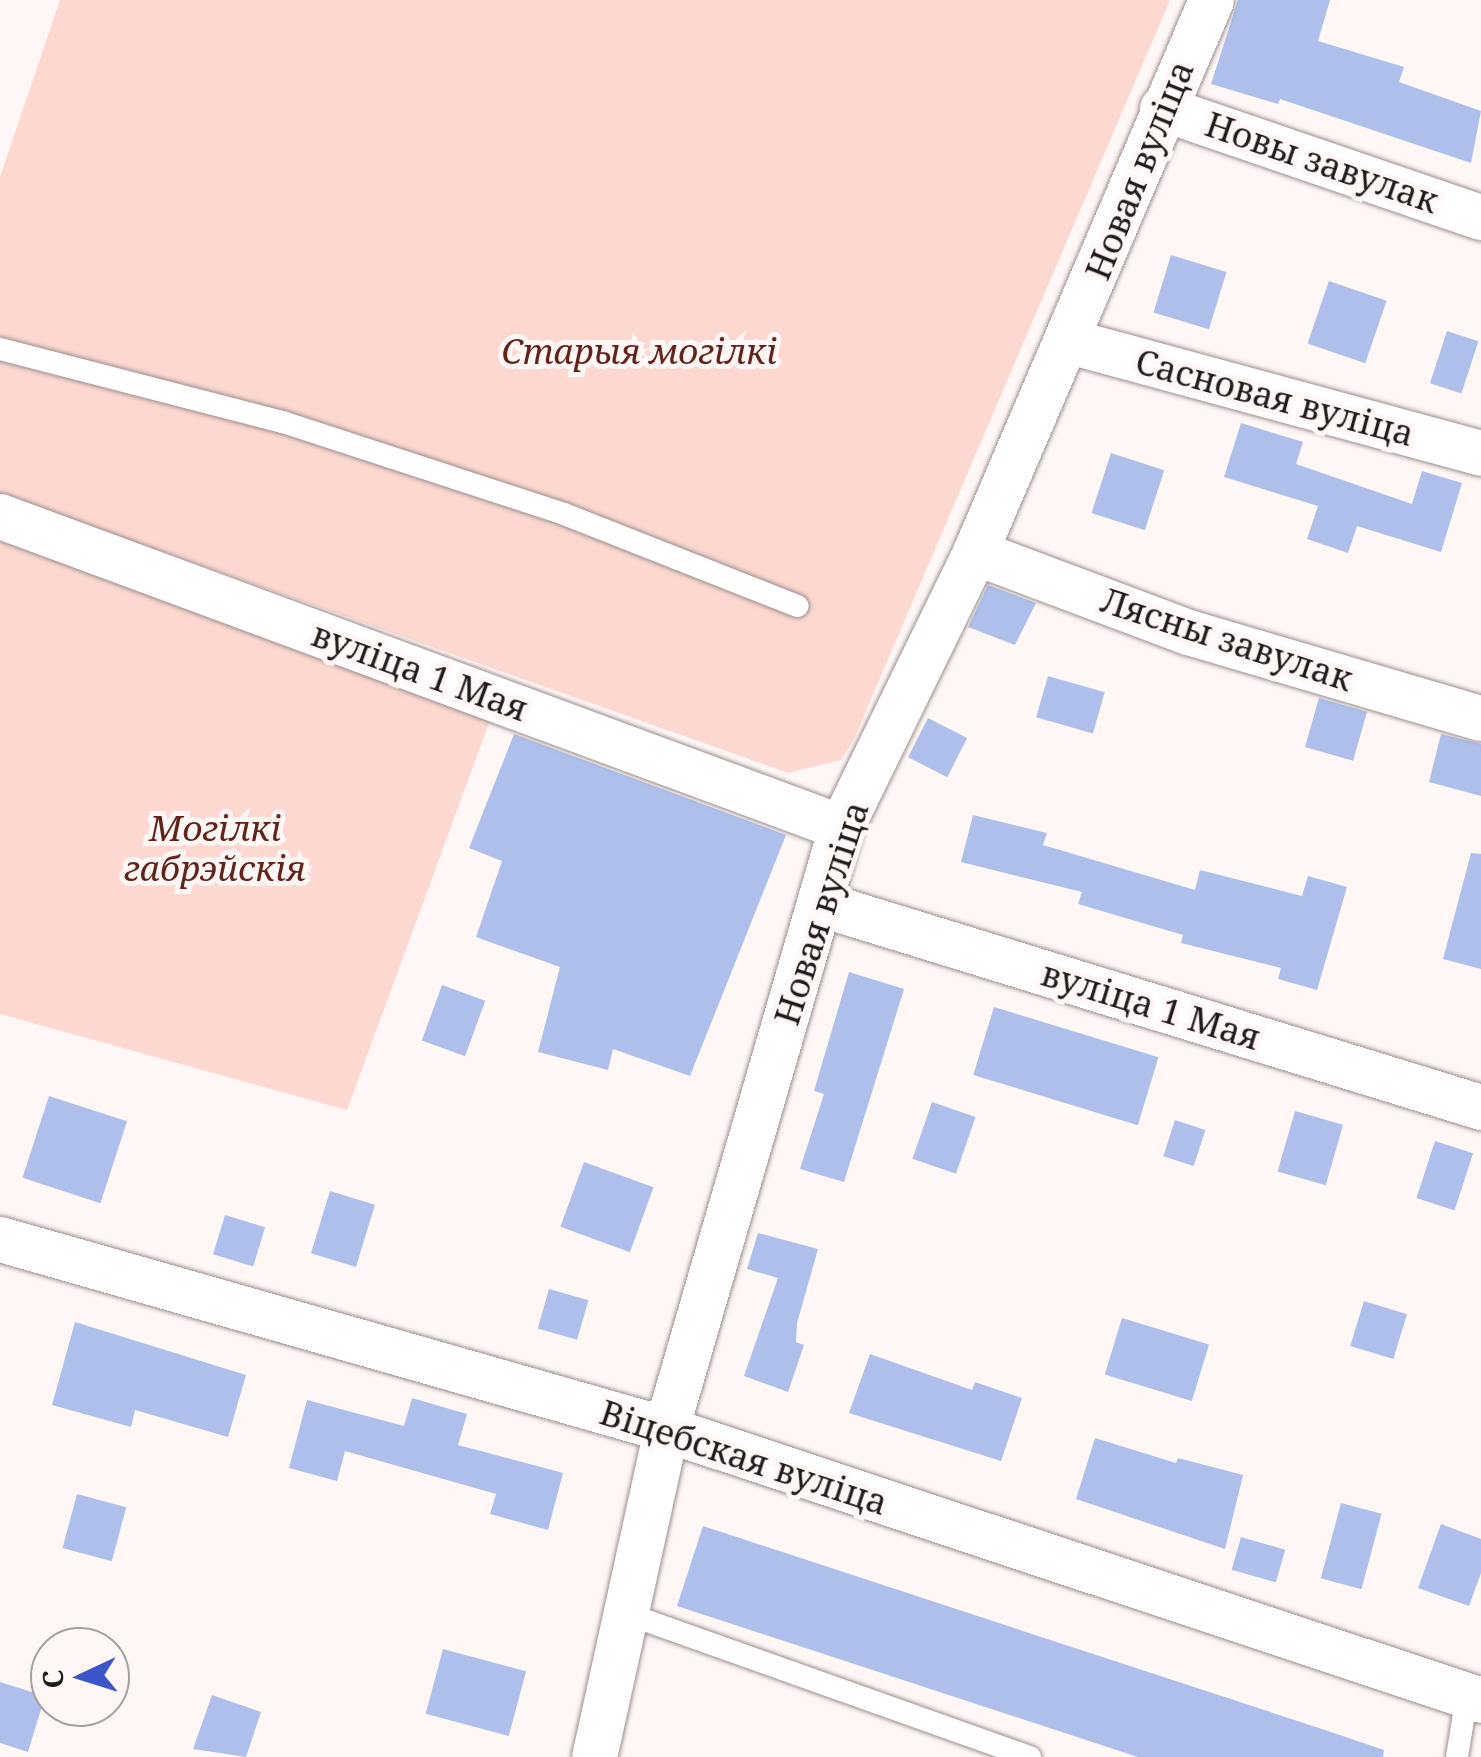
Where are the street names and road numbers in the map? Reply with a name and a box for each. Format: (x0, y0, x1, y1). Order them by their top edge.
street label: Новая вуліца (1076, 54, 1202, 286)
street label: Новы завулак (1200, 103, 1444, 221)
street label: Сасновая вуліца (1131, 340, 1419, 454)
street label: Лясны завулак (1096, 579, 1358, 699)
street label: вуліца 1 Мая (306, 612, 534, 730)
street label: Новая вуліца (765, 796, 877, 1030)
street label: вуліца 1 Мая (1036, 952, 1266, 1058)
street label: Віцебская вуліца (595, 1391, 893, 1523)

